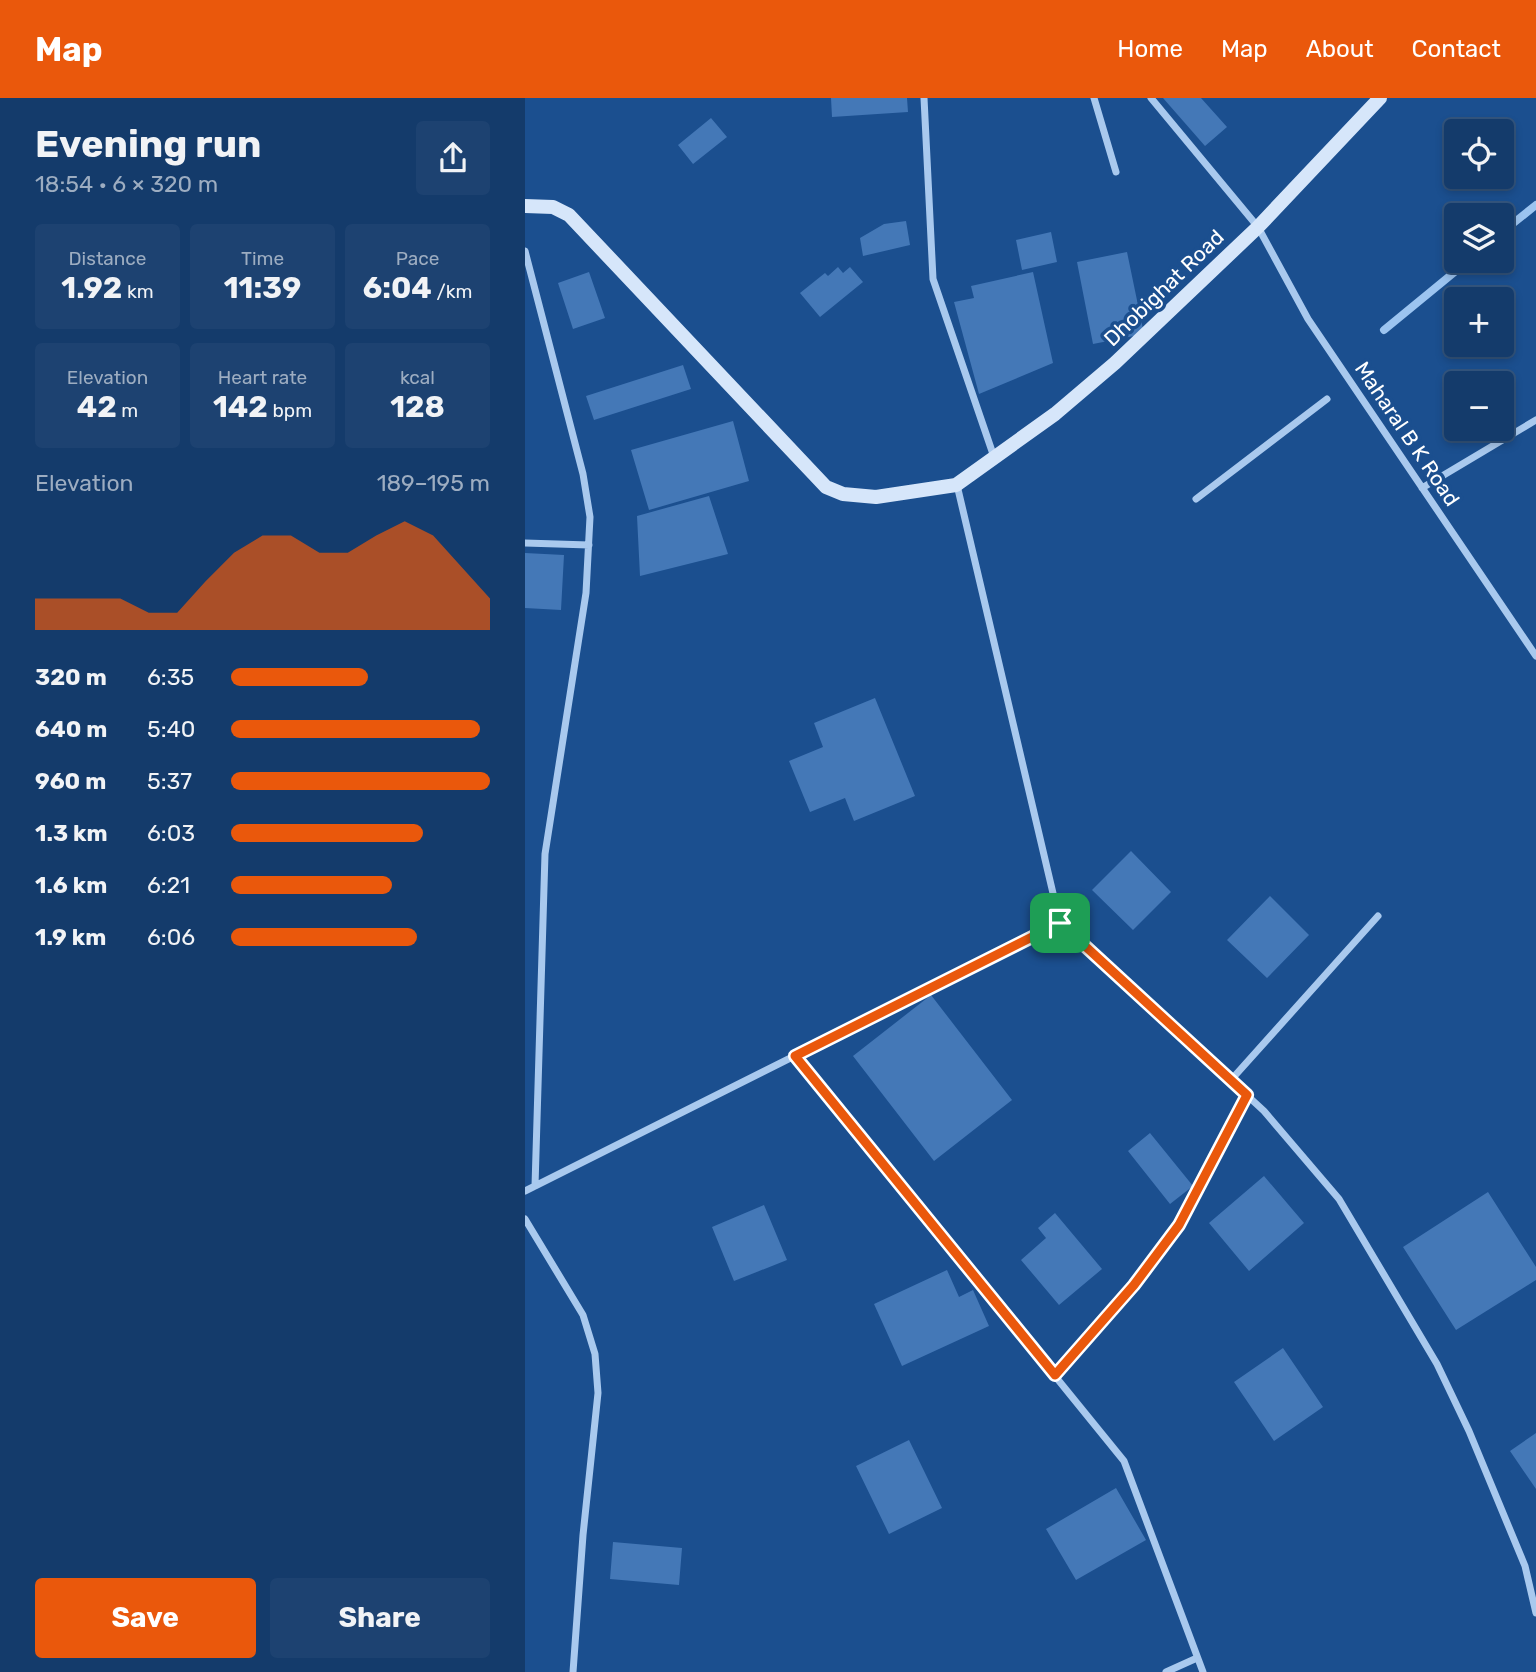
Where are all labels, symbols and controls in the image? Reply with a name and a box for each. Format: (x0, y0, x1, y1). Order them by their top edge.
text: Map (35, 30, 103, 69)
text: Home (1117, 35, 1183, 63)
text: Map (1221, 35, 1268, 63)
text: About (1306, 35, 1374, 63)
text: Contact (1412, 35, 1501, 63)
map controls (1444, 119, 1514, 441)
button: locate (1444, 119, 1514, 189)
text: Evening run (35, 121, 261, 167)
button: share (416, 121, 490, 195)
text: 18:54 · 6 × 320 m (35, 170, 218, 198)
button: layers (1444, 203, 1514, 273)
street label: Dhobighat Road (1099, 224, 1229, 351)
text: Distance (69, 247, 146, 270)
text: Time (241, 247, 284, 270)
text: Pace (396, 247, 439, 270)
text: 1.92 (61, 270, 122, 306)
text: 11:39 (224, 270, 301, 306)
text: 6:04 (363, 270, 432, 306)
text: km (122, 280, 154, 303)
text: /km (432, 280, 472, 303)
button: + (1444, 287, 1514, 357)
street label: Maharal B K Road (1350, 357, 1465, 511)
text: Elevation (67, 366, 148, 389)
text: Heart rate (218, 366, 307, 389)
text: kcal (400, 366, 435, 389)
button: − (1444, 371, 1514, 441)
text: 42 (77, 389, 117, 425)
text: 142 (213, 389, 268, 425)
text: 128 (390, 389, 445, 425)
text: m (117, 399, 138, 422)
text: bpm (268, 399, 312, 422)
text: Elevation (35, 469, 134, 497)
text: 189–195 m (377, 469, 490, 497)
text: 320 m (35, 663, 107, 691)
text: 6:35 (147, 663, 194, 691)
text: 640 m (35, 715, 107, 743)
text: 5:40 (147, 715, 195, 743)
text: 960 m (35, 767, 106, 795)
text: 5:37 (147, 767, 192, 795)
text: 1.3 km (35, 819, 108, 847)
text: 6:03 (147, 819, 195, 847)
text: 1.6 km (35, 871, 107, 899)
text: 6:21 (147, 871, 190, 899)
pin (1030, 893, 1090, 953)
icon: arrive (1041, 904, 1079, 942)
text: 1.9 km (35, 923, 106, 951)
text: 6:06 (147, 923, 195, 951)
button: Save (35, 1578, 256, 1658)
button: Share (270, 1578, 490, 1658)

